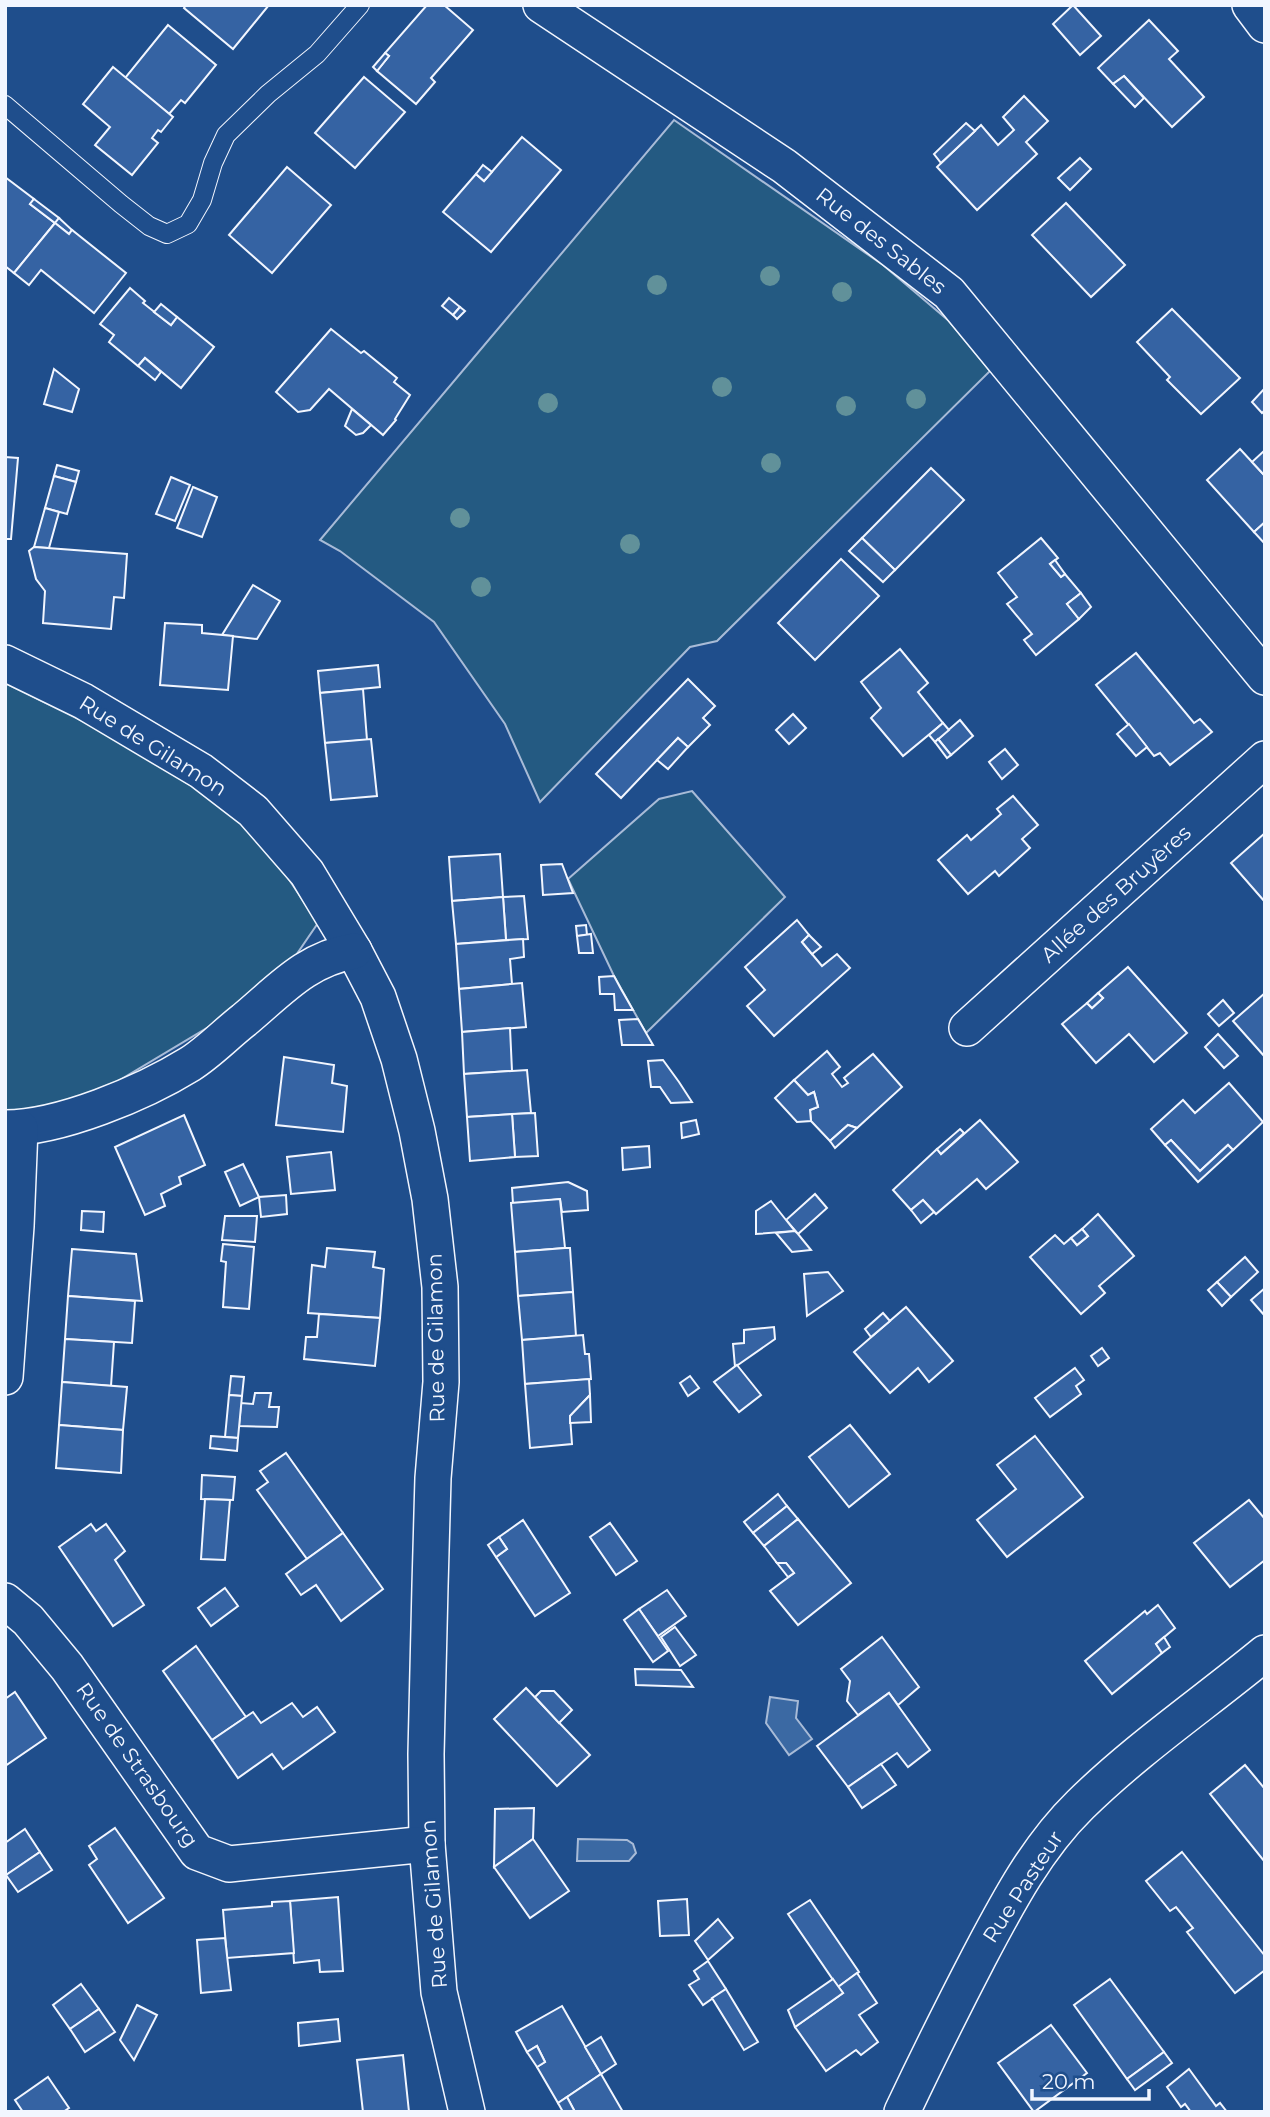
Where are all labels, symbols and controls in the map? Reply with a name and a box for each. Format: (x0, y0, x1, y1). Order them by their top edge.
street label: Rue des Sables (811, 182, 951, 299)
street label: Rue de Gilamon (75, 690, 232, 801)
street label: Allée des Bruyères (1036, 820, 1196, 967)
street label: Rue de Gilamon (422, 1253, 449, 1423)
street label: Rue de Strasbourg (71, 1677, 204, 1852)
street label: Rue de Gilamon (415, 1819, 452, 1989)
street label: Rue Pasteur (977, 1826, 1068, 1947)
scale bar (1032, 2058, 1149, 2102)
text: 20 m (1042, 2069, 1096, 2094)

